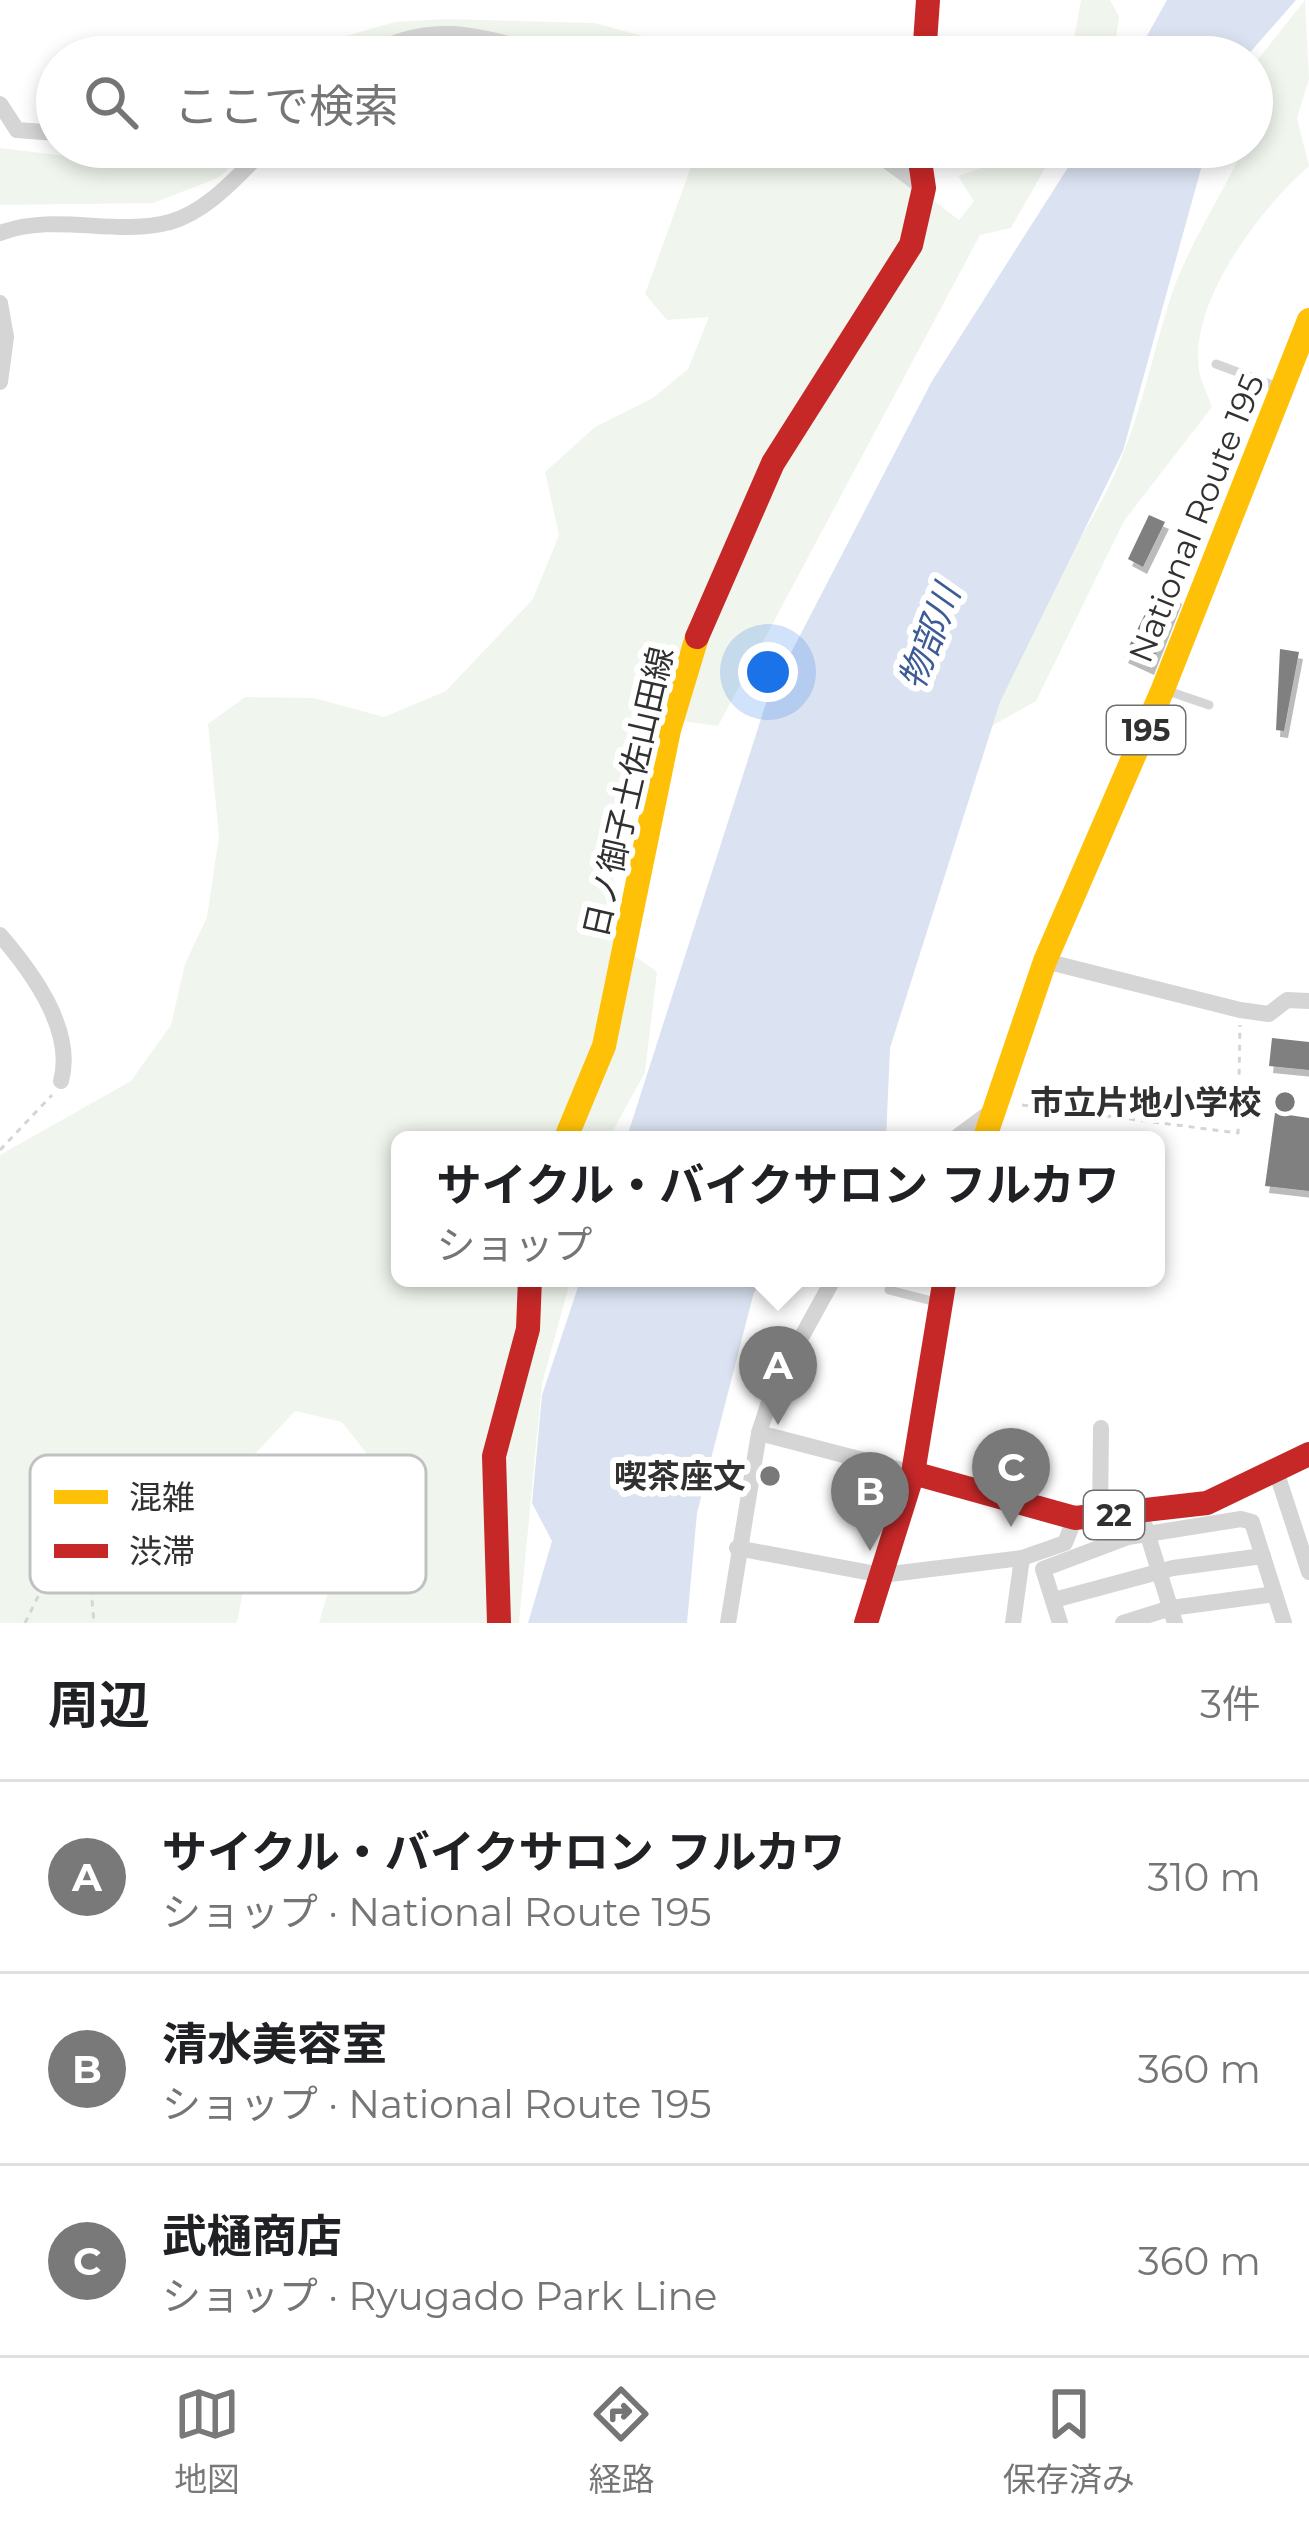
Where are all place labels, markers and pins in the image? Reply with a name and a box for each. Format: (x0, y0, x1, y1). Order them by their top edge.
place label: 市立片地小学校 (1030, 1082, 1261, 1122)
marker: 市立片地小学校 (1272, 1089, 1298, 1115)
pin: A (739, 1326, 817, 1425)
pin: C (972, 1428, 1050, 1527)
pin: B (831, 1452, 909, 1551)
place label: 喫茶座文 (614, 1456, 746, 1496)
marker: 喫茶座文 (757, 1463, 783, 1489)

